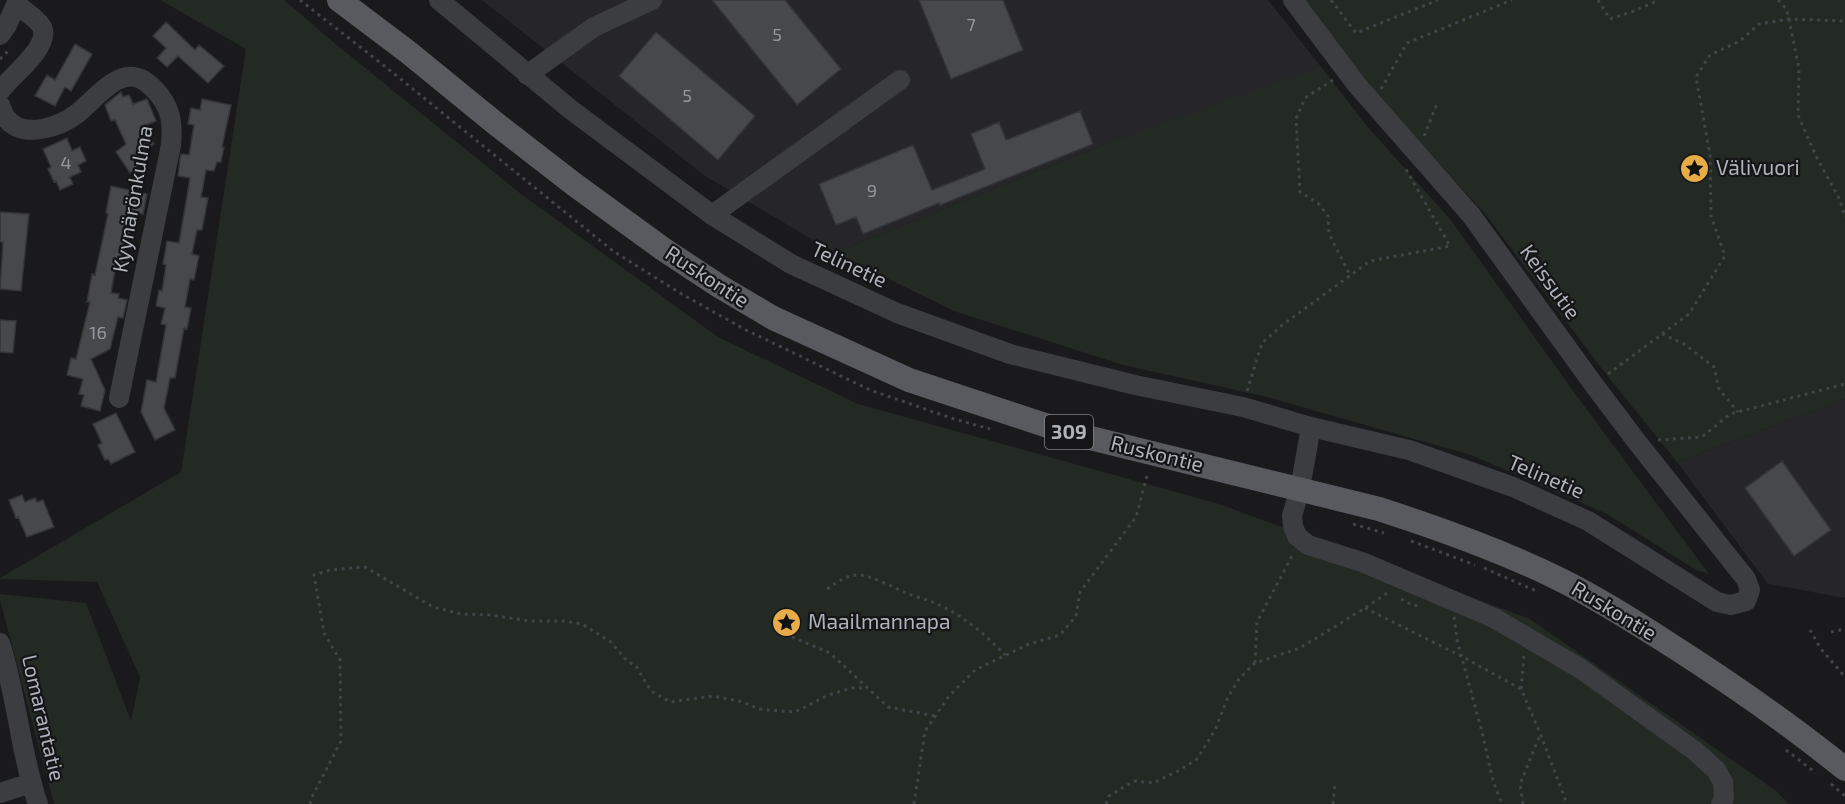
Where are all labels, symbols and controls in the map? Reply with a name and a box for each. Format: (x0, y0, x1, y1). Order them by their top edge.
house number: 7 (966, 13, 976, 35)
house number: 5 (772, 23, 782, 45)
house number: 5 (682, 84, 692, 106)
street label: Kyynärönkulma (106, 123, 157, 274)
house number: 4 (60, 151, 72, 173)
place icon: Välivuori (1679, 152, 1711, 184)
place label: Välivuori (1716, 154, 1800, 179)
house number: 9 (867, 179, 877, 201)
street label: Telinetie (808, 235, 891, 292)
street label: Ruskontie (661, 239, 754, 312)
street label: Keissutie (1516, 239, 1587, 323)
house number: 16 (89, 321, 107, 343)
road number: 309 (1045, 415, 1093, 449)
street label: Ruskontie (1108, 429, 1206, 476)
street label: Telinetie (1505, 448, 1589, 503)
street label: Ruskontie (1568, 575, 1662, 645)
place icon: Maailmannapa (771, 606, 803, 638)
place label: Maailmannapa (808, 608, 950, 633)
street label: Lomarantatie (18, 652, 71, 783)

